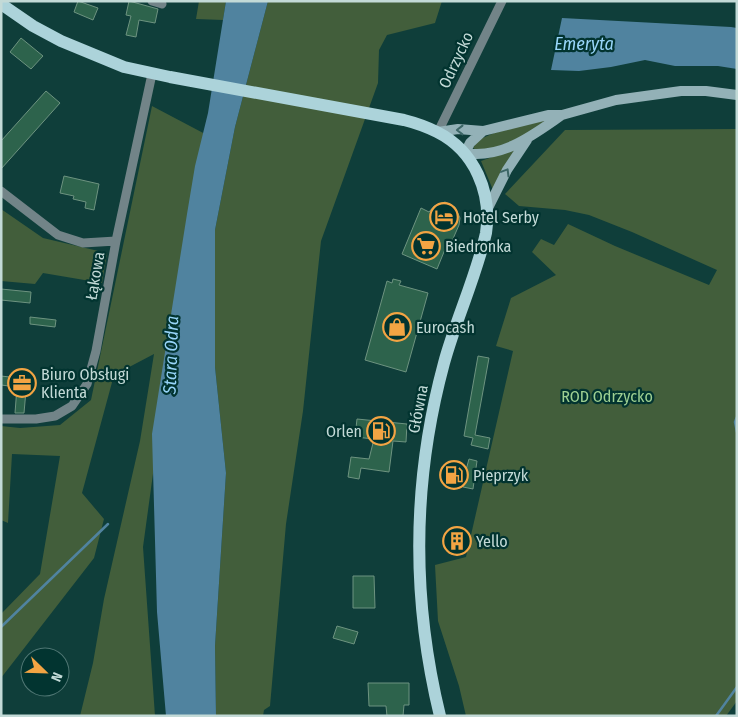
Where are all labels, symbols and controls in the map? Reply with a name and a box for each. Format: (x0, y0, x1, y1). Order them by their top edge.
street label: Odrzycko (435, 29, 477, 91)
water label: Emeryta (554, 33, 614, 55)
one-way arrow (456, 125, 464, 135)
one-way arrow (500, 168, 510, 177)
hotel icon: Hotel Serby (429, 202, 459, 232)
place label: Hotel Serby (463, 208, 540, 227)
supermarket icon: Biedronka (411, 231, 441, 261)
place label: Biedronka (445, 237, 511, 256)
street label: Łąkowa (81, 250, 110, 302)
shop icon: Eurocash (382, 312, 412, 342)
water label: Stara Odra (159, 315, 183, 396)
place label: Eurocash (416, 318, 475, 337)
place label: Biuro Obsługi Klienta (41, 365, 129, 402)
office icon: Biuro Obsługi Klienta (7, 368, 37, 398)
street label: Główna (404, 383, 432, 435)
park label: ROD Odrzycko (561, 387, 653, 406)
fuel station icon: Orlen (366, 416, 396, 446)
place label: Orlen (326, 422, 362, 441)
fuel station icon: Pieprzyk (439, 460, 469, 490)
place label: Pieprzyk (473, 466, 529, 485)
building icon: Yello (442, 526, 472, 556)
place label: Yello (476, 532, 508, 551)
north arrow (20, 647, 70, 697)
text: N (47, 670, 66, 684)

